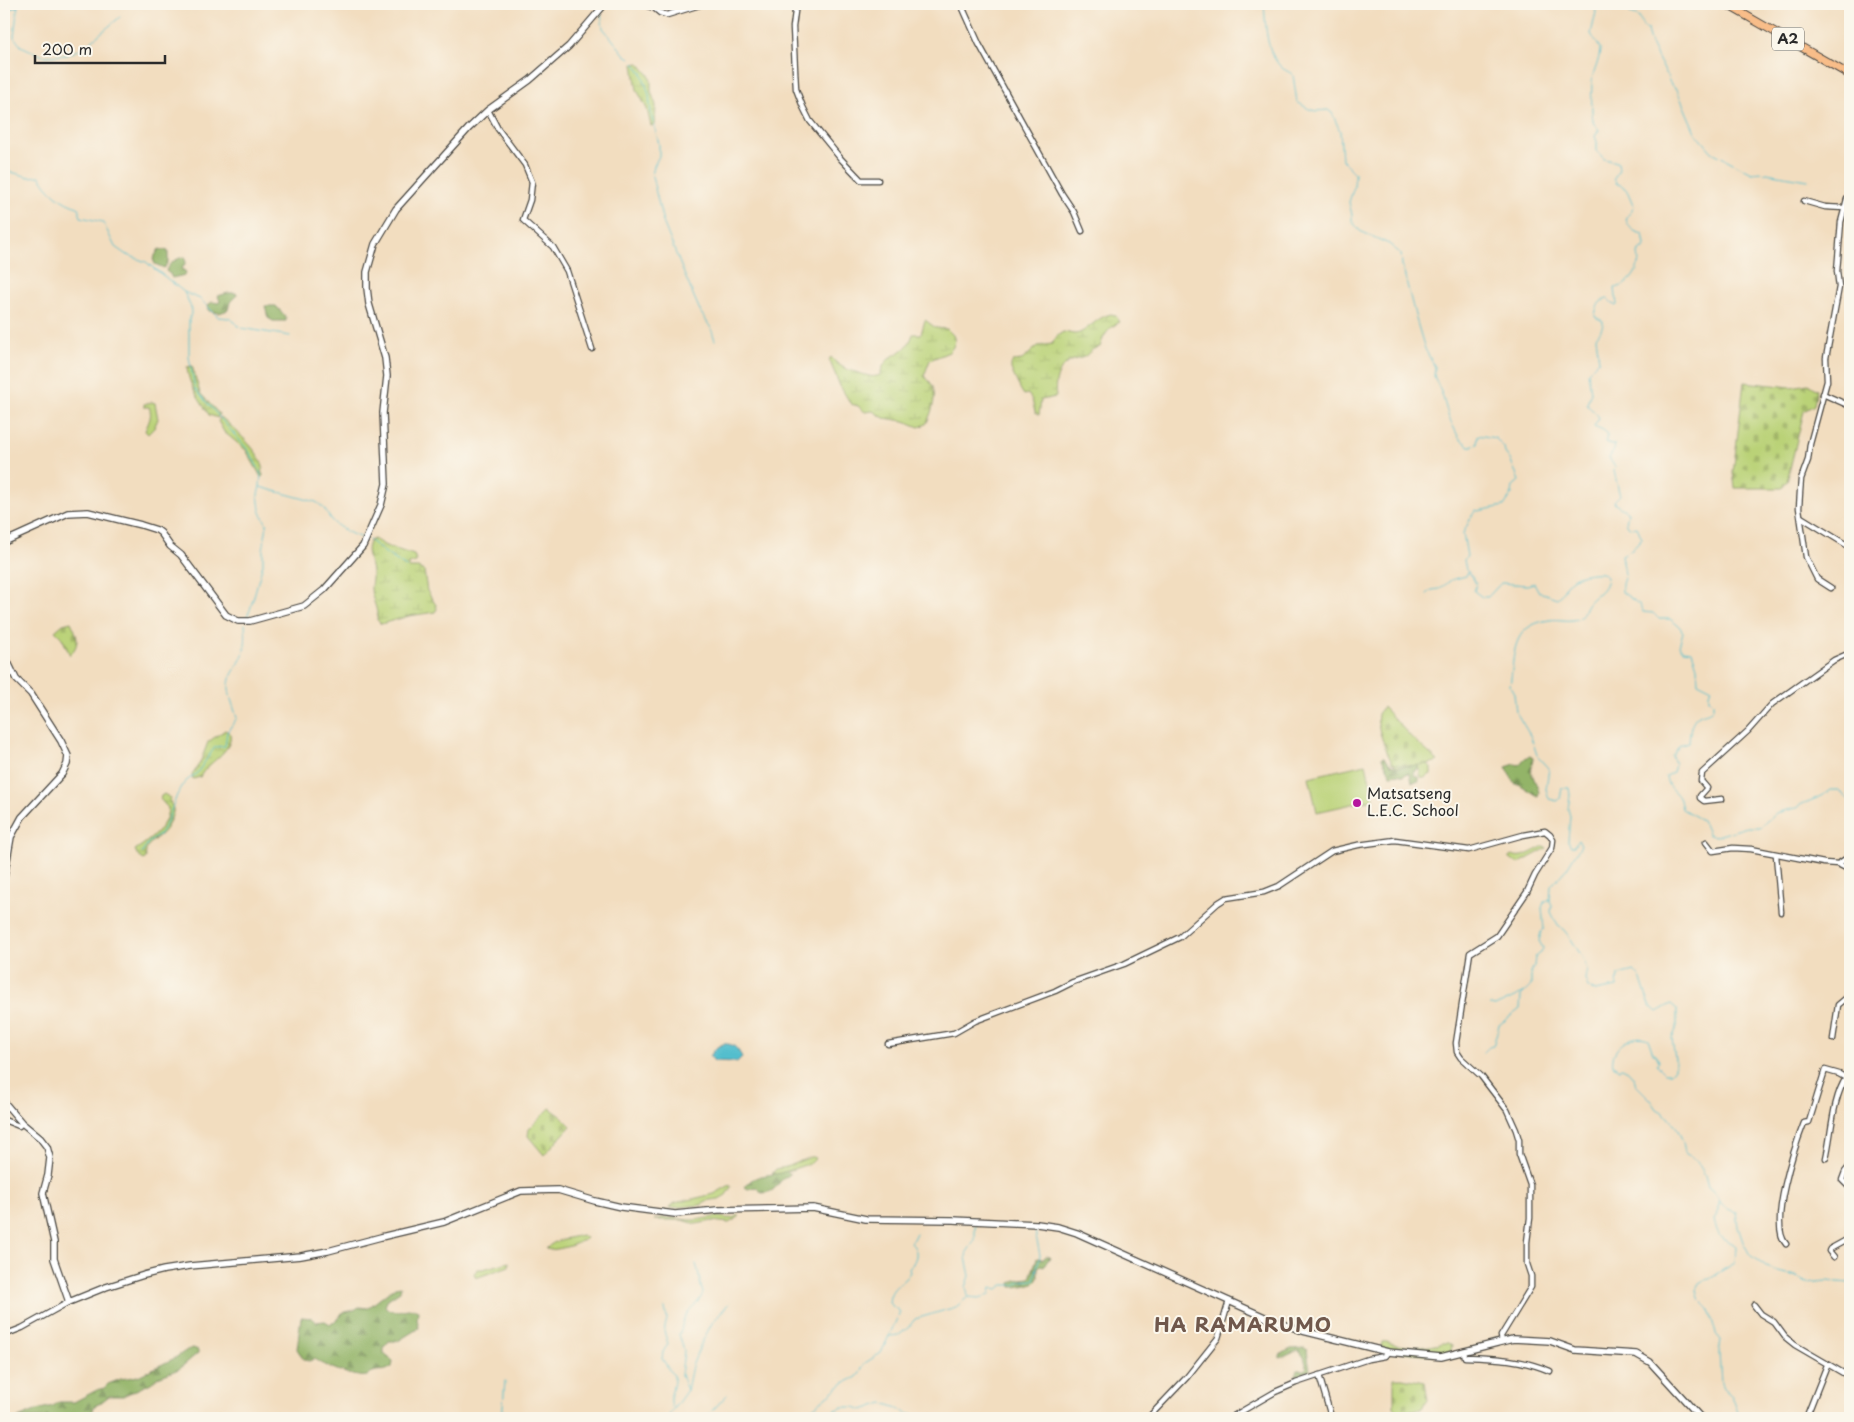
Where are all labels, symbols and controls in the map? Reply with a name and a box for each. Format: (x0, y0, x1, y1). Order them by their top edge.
road number: A2 (1772, 28, 1804, 50)
scale bar (35, 32, 165, 64)
text: 200 m (42, 37, 92, 60)
place label: Matsatseng L.E.C. School (1367, 781, 1459, 821)
marker: Matsatseng L.E.C. School (1351, 797, 1363, 809)
district label: HA RAMARUMO (1154, 1309, 1332, 1339)

